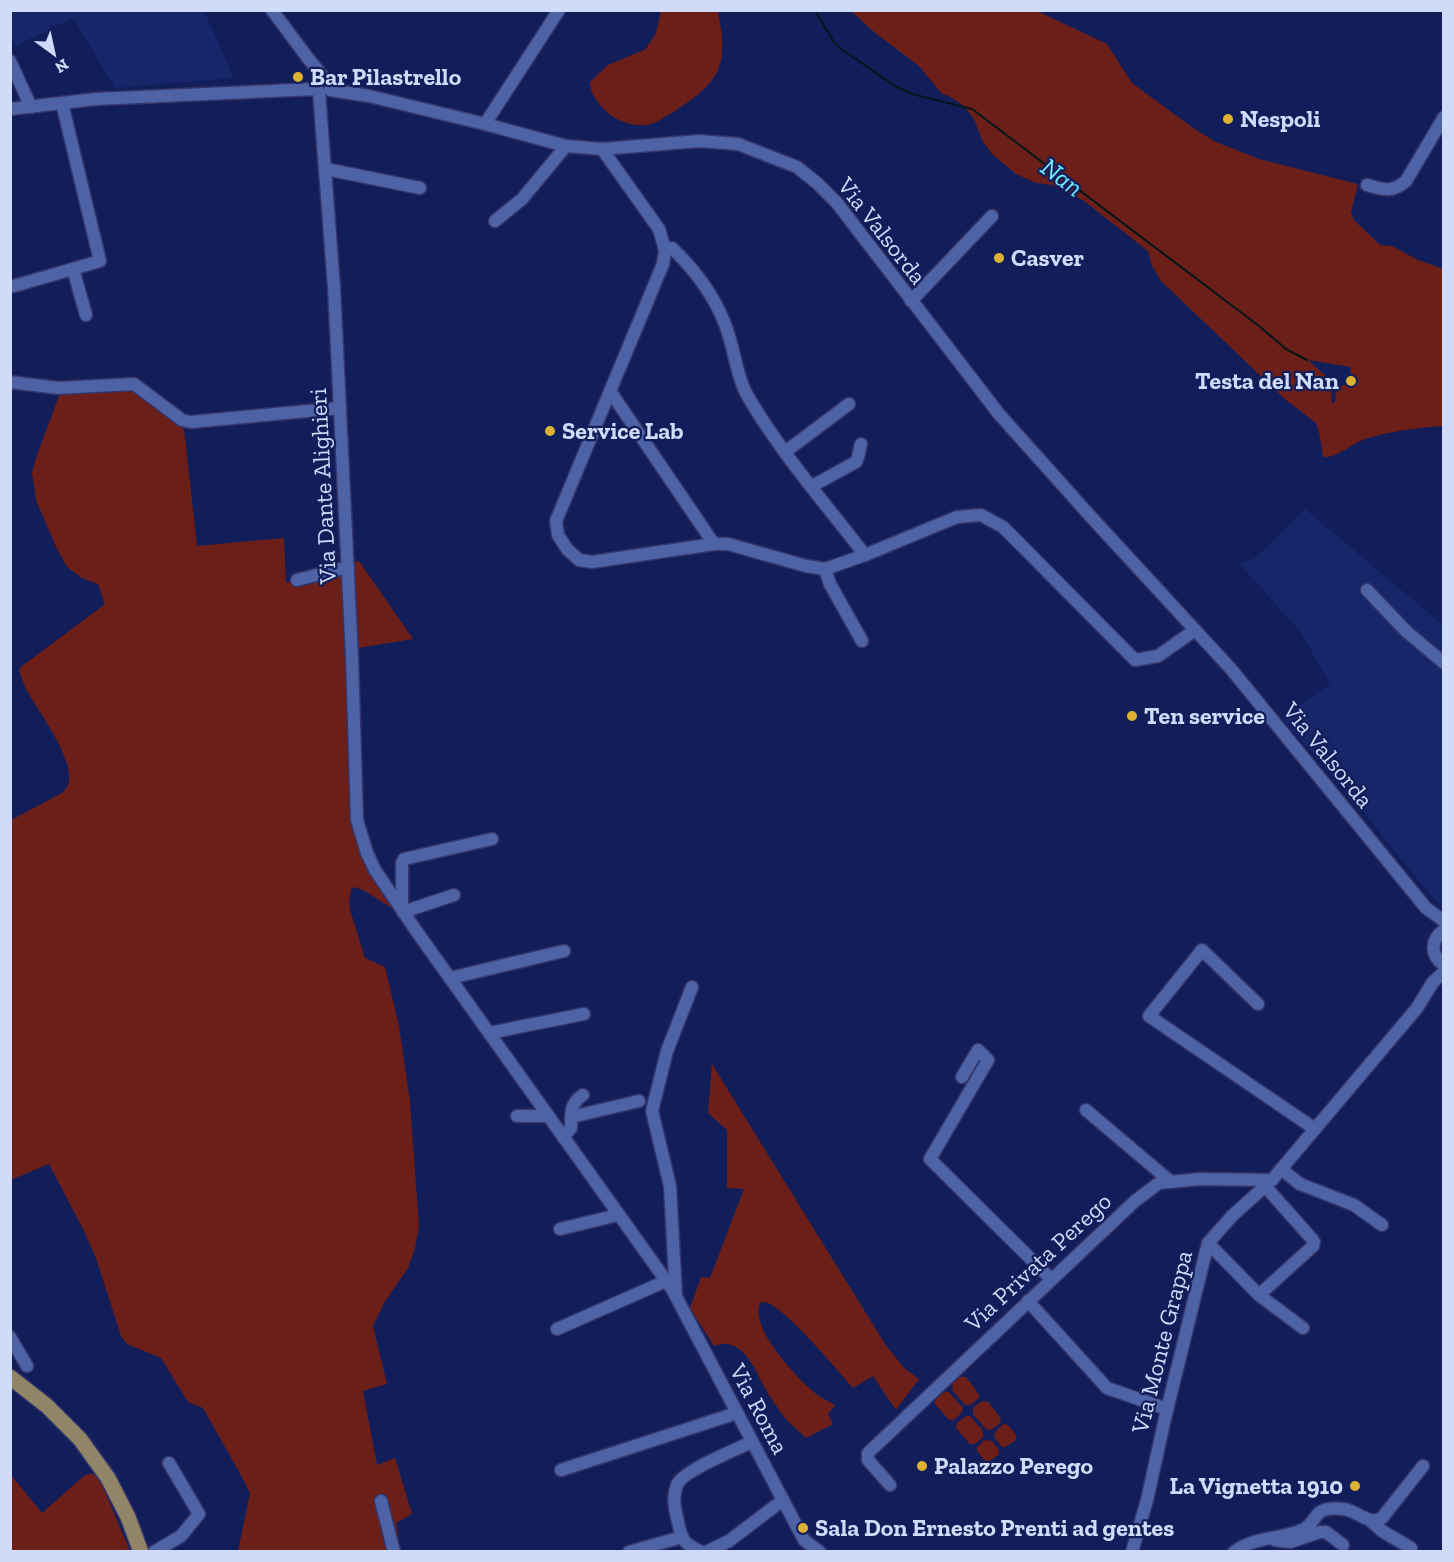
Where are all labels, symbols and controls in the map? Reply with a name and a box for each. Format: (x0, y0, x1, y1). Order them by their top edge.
north arrow (24, 24, 84, 84)
text: N (52, 55, 72, 77)
place label: Bar Pilastrello (310, 62, 462, 91)
marker: Bar Pilastrello (291, 70, 305, 84)
place label: Nespoli (1240, 104, 1321, 133)
marker: Nespoli (1221, 112, 1235, 126)
water label: Nan (1034, 151, 1090, 203)
street label: Via Valsorda (831, 171, 933, 290)
place label: Casver (1011, 243, 1084, 272)
marker: Casver (992, 251, 1006, 265)
place label: Testa del Nan (1195, 366, 1339, 395)
marker: Testa del Nan (1344, 374, 1358, 388)
street label: Via Dante Alighieri (303, 387, 342, 586)
place label: Service Lab (562, 416, 684, 445)
marker: Service Lab (543, 424, 557, 438)
street label: Via Valsorda (1276, 695, 1380, 814)
place label: Ten service (1144, 701, 1265, 730)
marker: Ten service (1125, 709, 1139, 723)
street label: Via Privata Perego (957, 1186, 1117, 1338)
street label: Via Monte Grappa (1125, 1247, 1198, 1437)
street label: Via Roma (723, 1358, 795, 1459)
place label: Palazzo Perego (934, 1451, 1094, 1480)
marker: Palazzo Perego (915, 1459, 929, 1473)
place label: La Vignetta 1910 (1170, 1471, 1343, 1500)
marker: La Vignetta 1910 (1348, 1479, 1362, 1493)
place label: Sala Don Ernesto Prenti ad gentes (815, 1513, 1174, 1542)
marker: Sala Don Ernesto Prenti ad gentes (796, 1521, 810, 1535)

